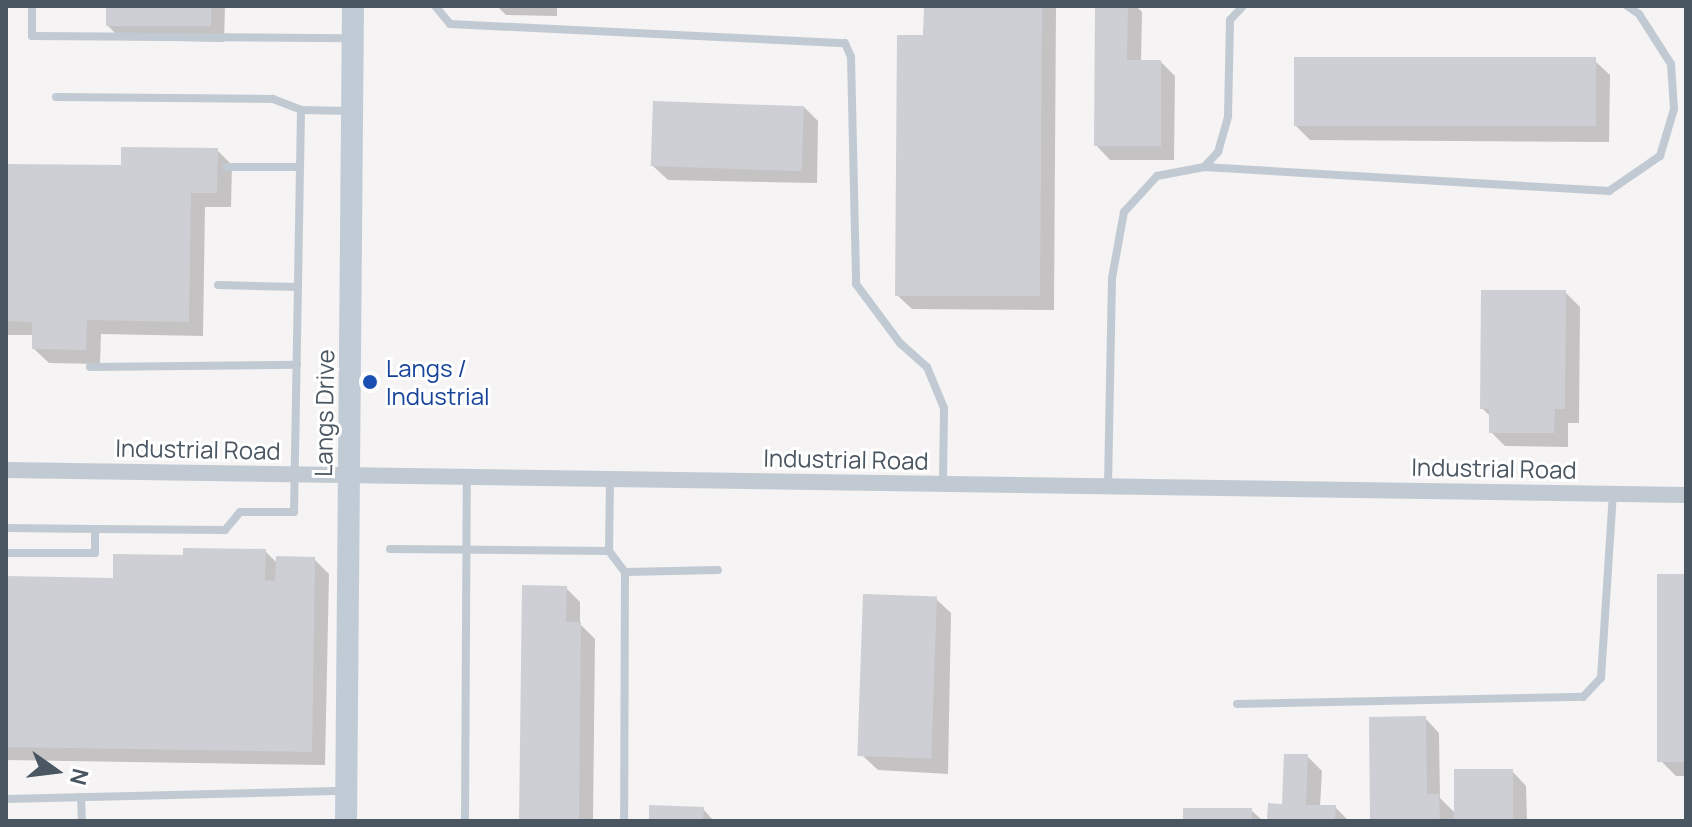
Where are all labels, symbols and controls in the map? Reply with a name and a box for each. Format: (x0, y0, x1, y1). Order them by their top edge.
street label: Langs Drive (308, 349, 340, 477)
place label: Langs / Industrial (386, 354, 490, 410)
marker: Langs / Industrial (361, 373, 379, 391)
street label: Industrial Road (115, 433, 281, 465)
street label: Industrial Road (763, 443, 929, 475)
street label: Industrial Road (1411, 452, 1577, 484)
north arrow (16, 731, 96, 811)
text: N (63, 766, 96, 788)

